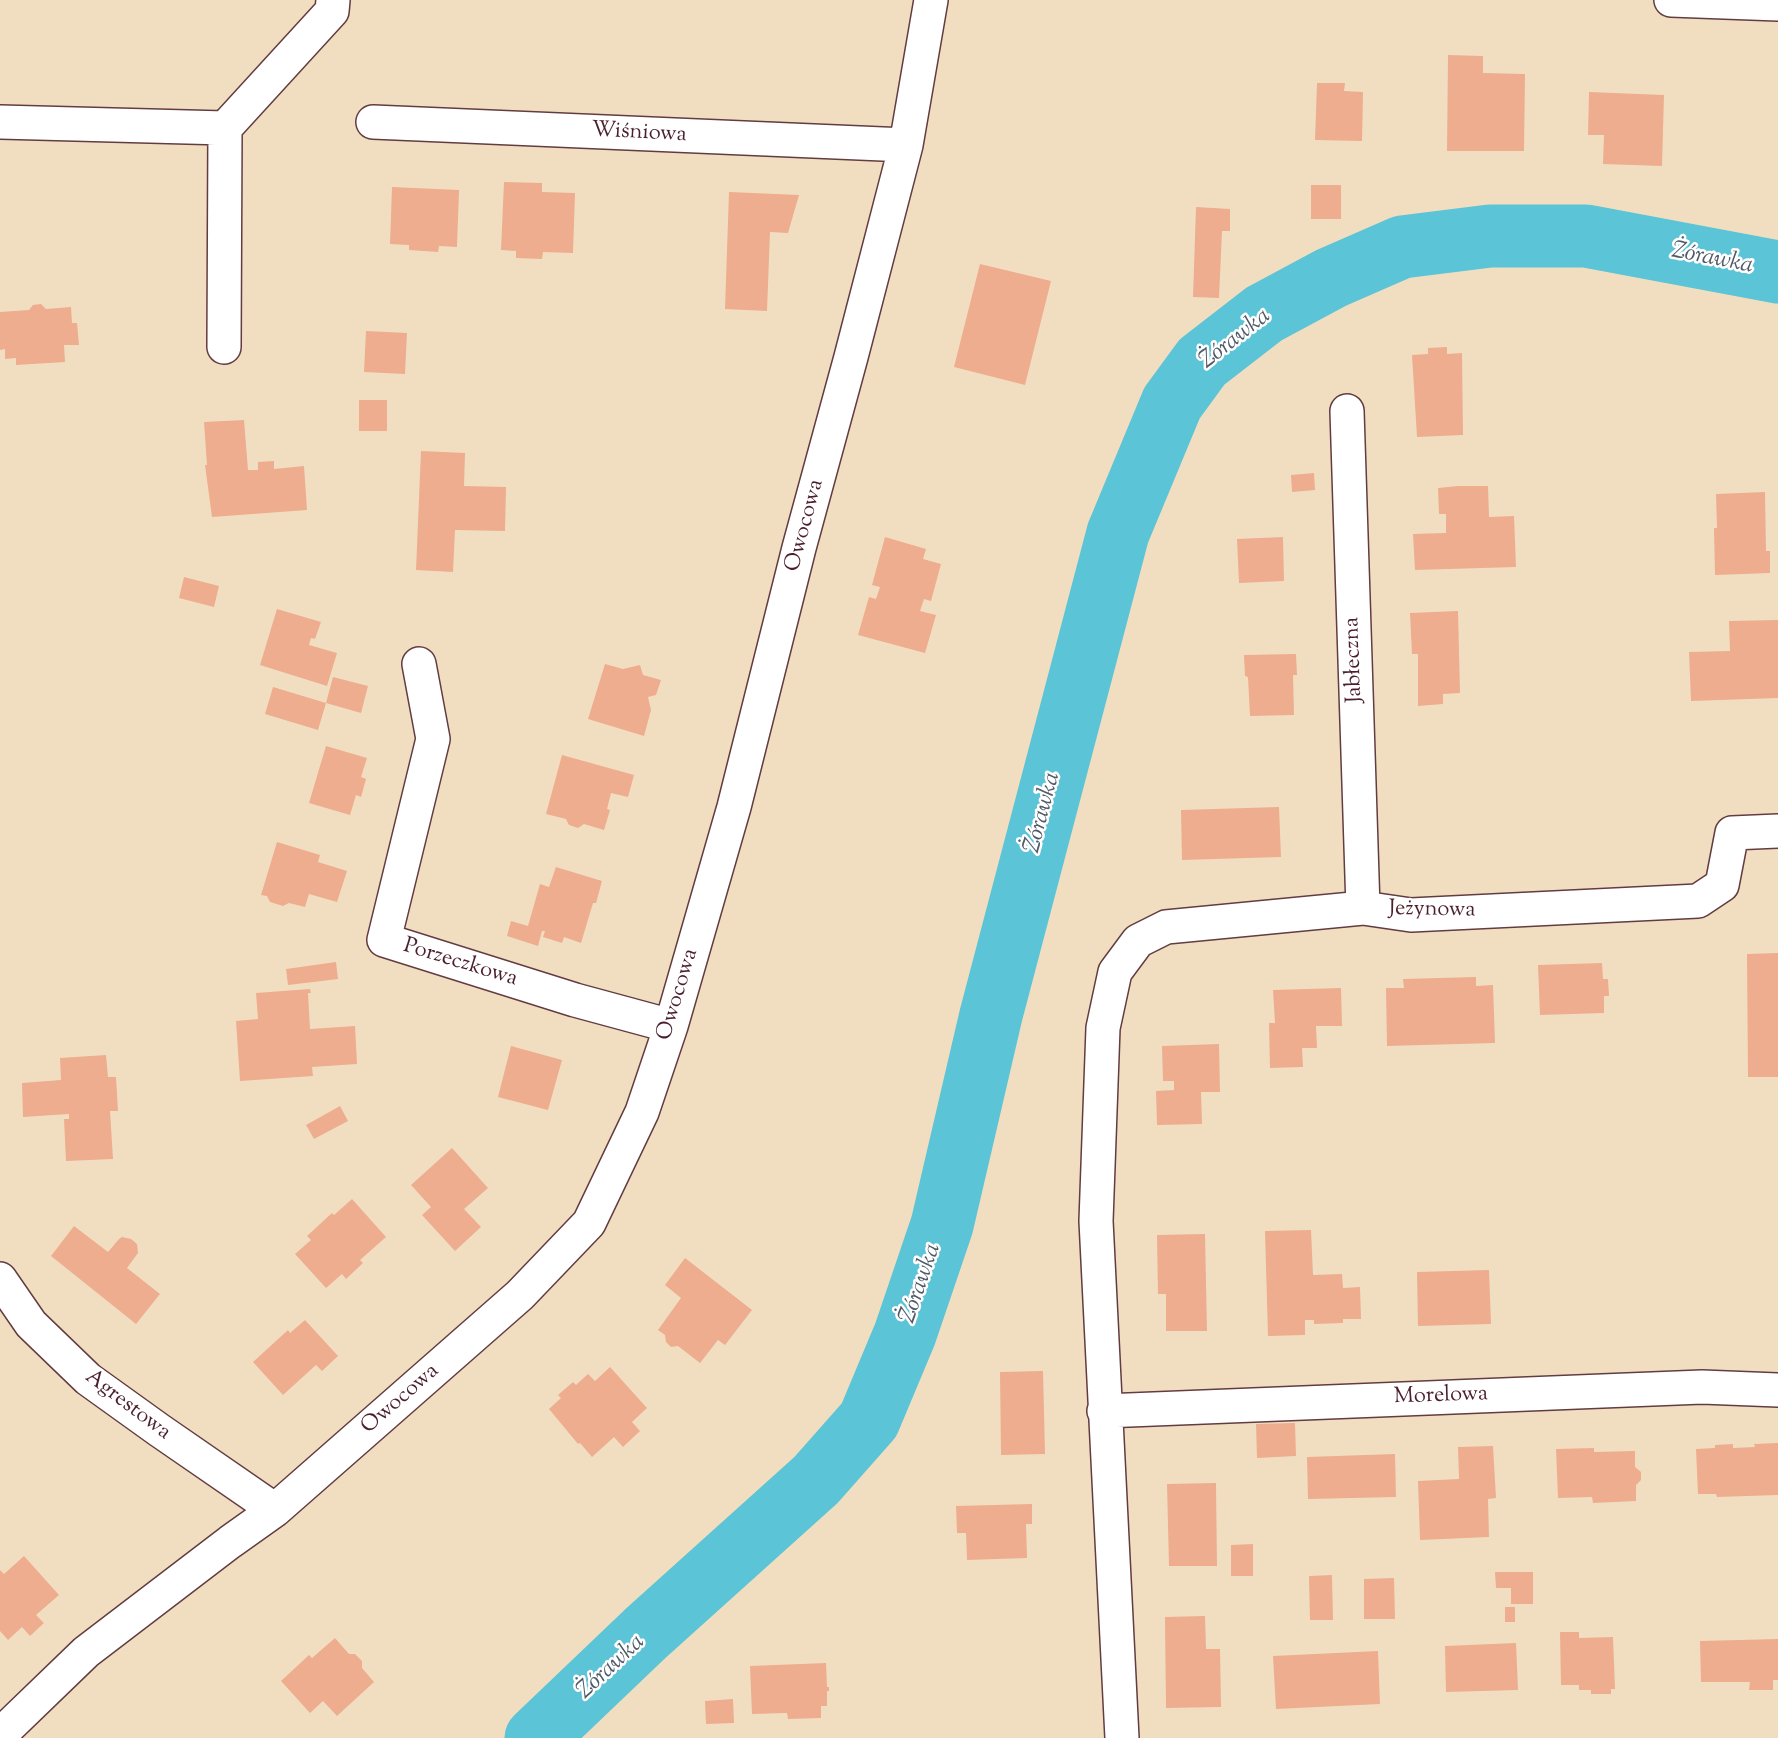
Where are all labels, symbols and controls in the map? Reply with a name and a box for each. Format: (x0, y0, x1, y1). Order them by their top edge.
street label: Wiśniowa (591, 118, 687, 150)
water label: Żórawka (1669, 238, 1755, 282)
water label: Żórawka (1195, 303, 1277, 377)
street label: Owocowa (781, 477, 831, 575)
street label: Jabłeczna (1340, 617, 1370, 703)
water label: Żórawka (1019, 769, 1069, 857)
street label: Jeżynowa (1388, 897, 1476, 925)
street label: Porzeczkowa (400, 934, 520, 994)
street label: Owocowa (653, 946, 705, 1044)
water label: Żórawka (895, 1240, 949, 1328)
street label: Owocowa (357, 1359, 445, 1441)
street label: Agrestowa (79, 1365, 175, 1447)
street label: Morelowa (1393, 1382, 1489, 1412)
water label: Żórawka (572, 1629, 652, 1707)

